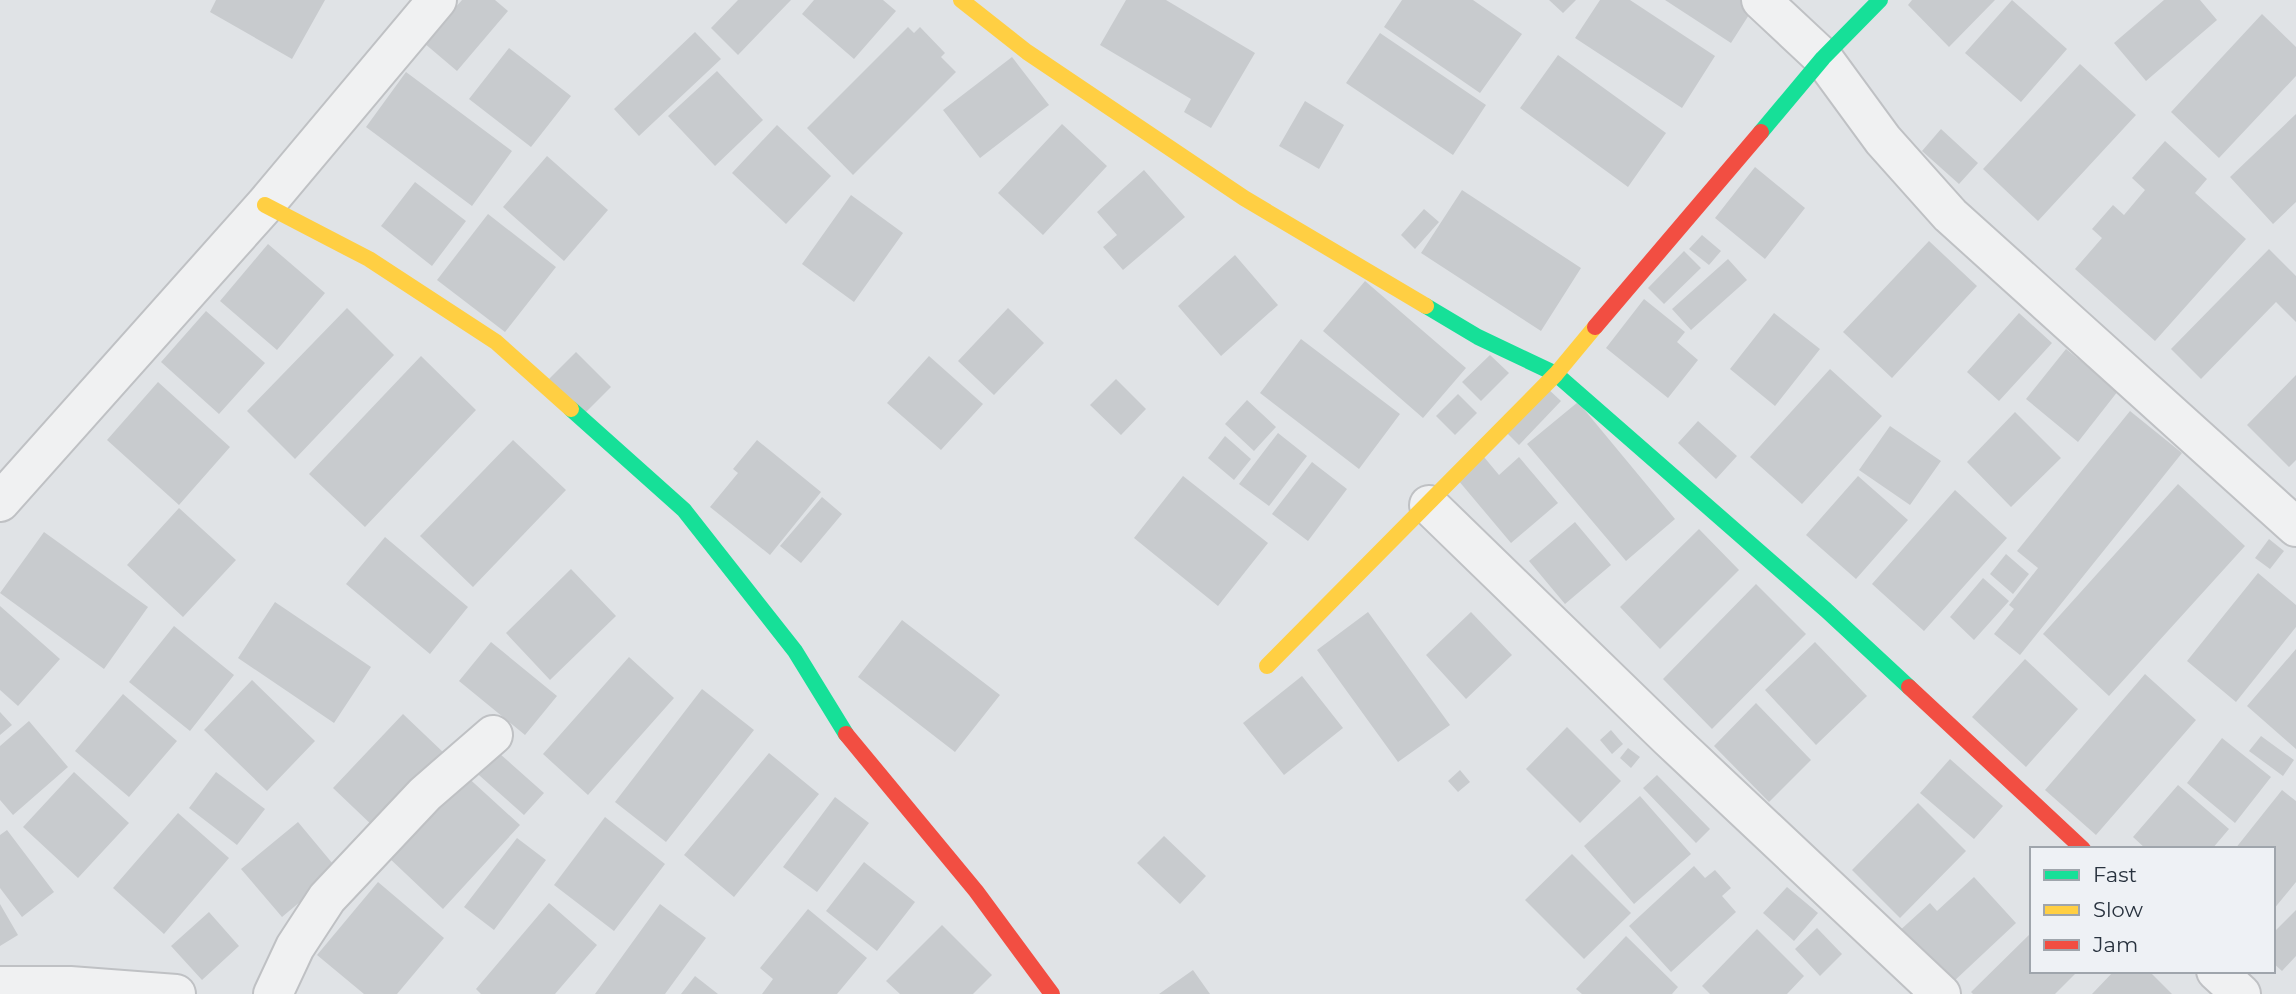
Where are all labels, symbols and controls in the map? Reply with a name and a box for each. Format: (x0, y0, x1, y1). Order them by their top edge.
legend (2030, 847, 2275, 973)
text: Fast (2093, 862, 2137, 887)
text: Slow (2093, 897, 2143, 922)
text: Jam (2092, 932, 2138, 957)

